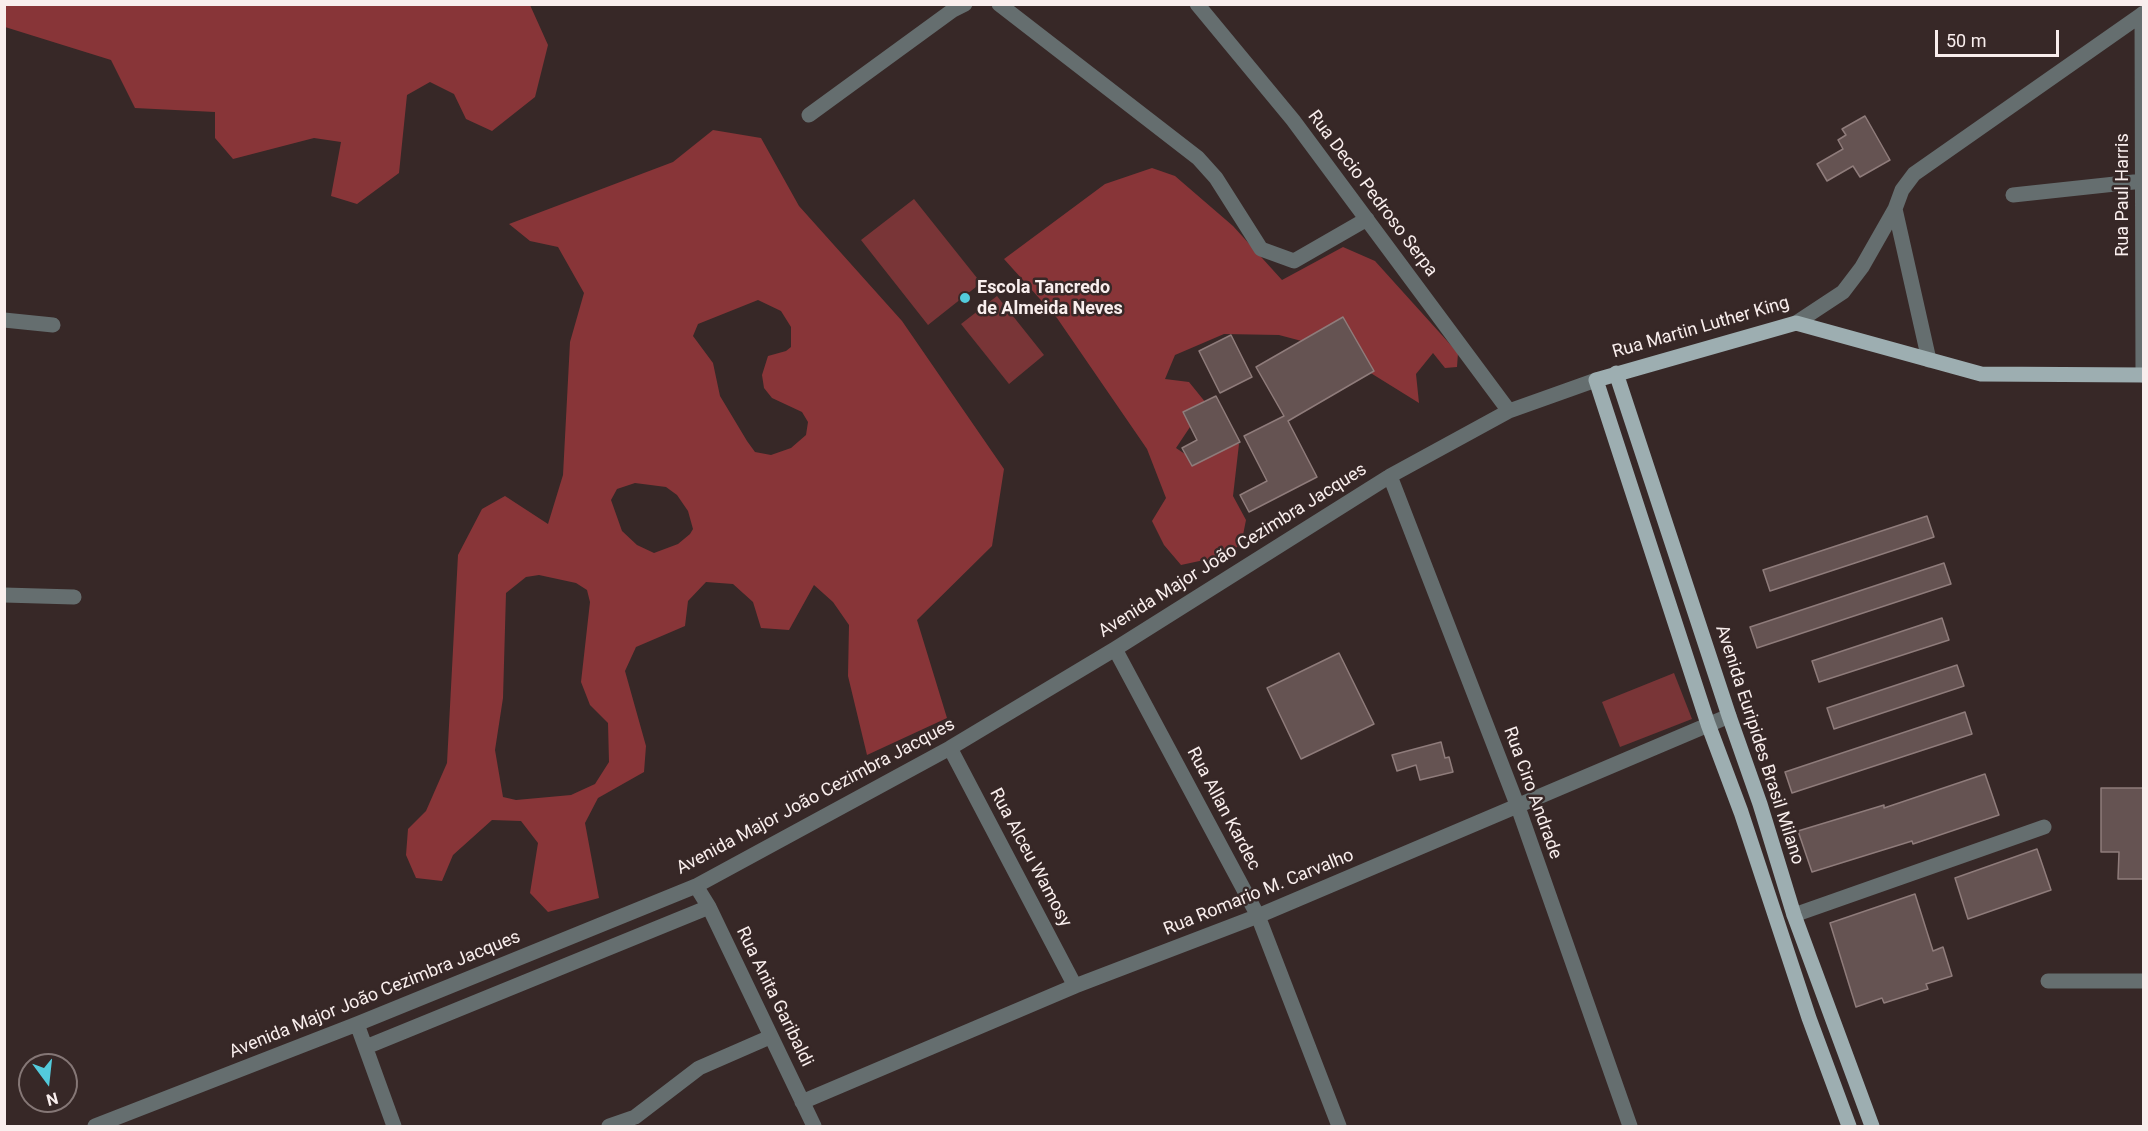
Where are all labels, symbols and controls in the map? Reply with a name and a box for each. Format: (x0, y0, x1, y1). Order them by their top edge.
scale bar (1938, 18, 2062, 56)
text: 50 m (1946, 30, 1986, 51)
street label: Rua Decio Pedroso Serpa (1302, 107, 1442, 281)
street label: Rua Paul Harris (2112, 133, 2134, 257)
place label: Escola Tancredo de Almeida Neves (977, 277, 1123, 320)
marker: Escola Tancredo de Almeida Neves (958, 291, 972, 305)
street label: Rua Martin Luther King (1610, 292, 1792, 364)
street label: Avenida Major João Cezimbra Jacques (1095, 459, 1371, 643)
street label: Avenida Euripides Brasil Milano (1710, 623, 1808, 867)
street label: Avenida Major João Cezimbra Jacques (673, 714, 959, 880)
street label: Rua Ciro Andrade (1498, 724, 1566, 862)
street label: Rua Allan Kardec (1182, 744, 1264, 874)
street label: Rua Alceu Wamosy (984, 785, 1076, 931)
street label: Rua Romario M. Carvalho (1161, 845, 1357, 941)
street label: Rua Anita Garibaldi (731, 924, 817, 1070)
street label: Avenida Major João Cezimbra Jacques (226, 927, 524, 1063)
north arrow (18, 1053, 78, 1113)
text: N (44, 1088, 60, 1110)

